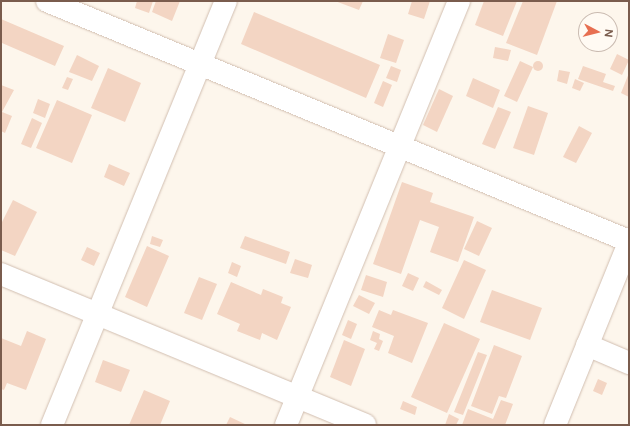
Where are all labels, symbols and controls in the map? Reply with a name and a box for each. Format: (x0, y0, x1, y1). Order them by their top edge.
north arrow (578, 12, 618, 52)
text: N (601, 29, 616, 38)

